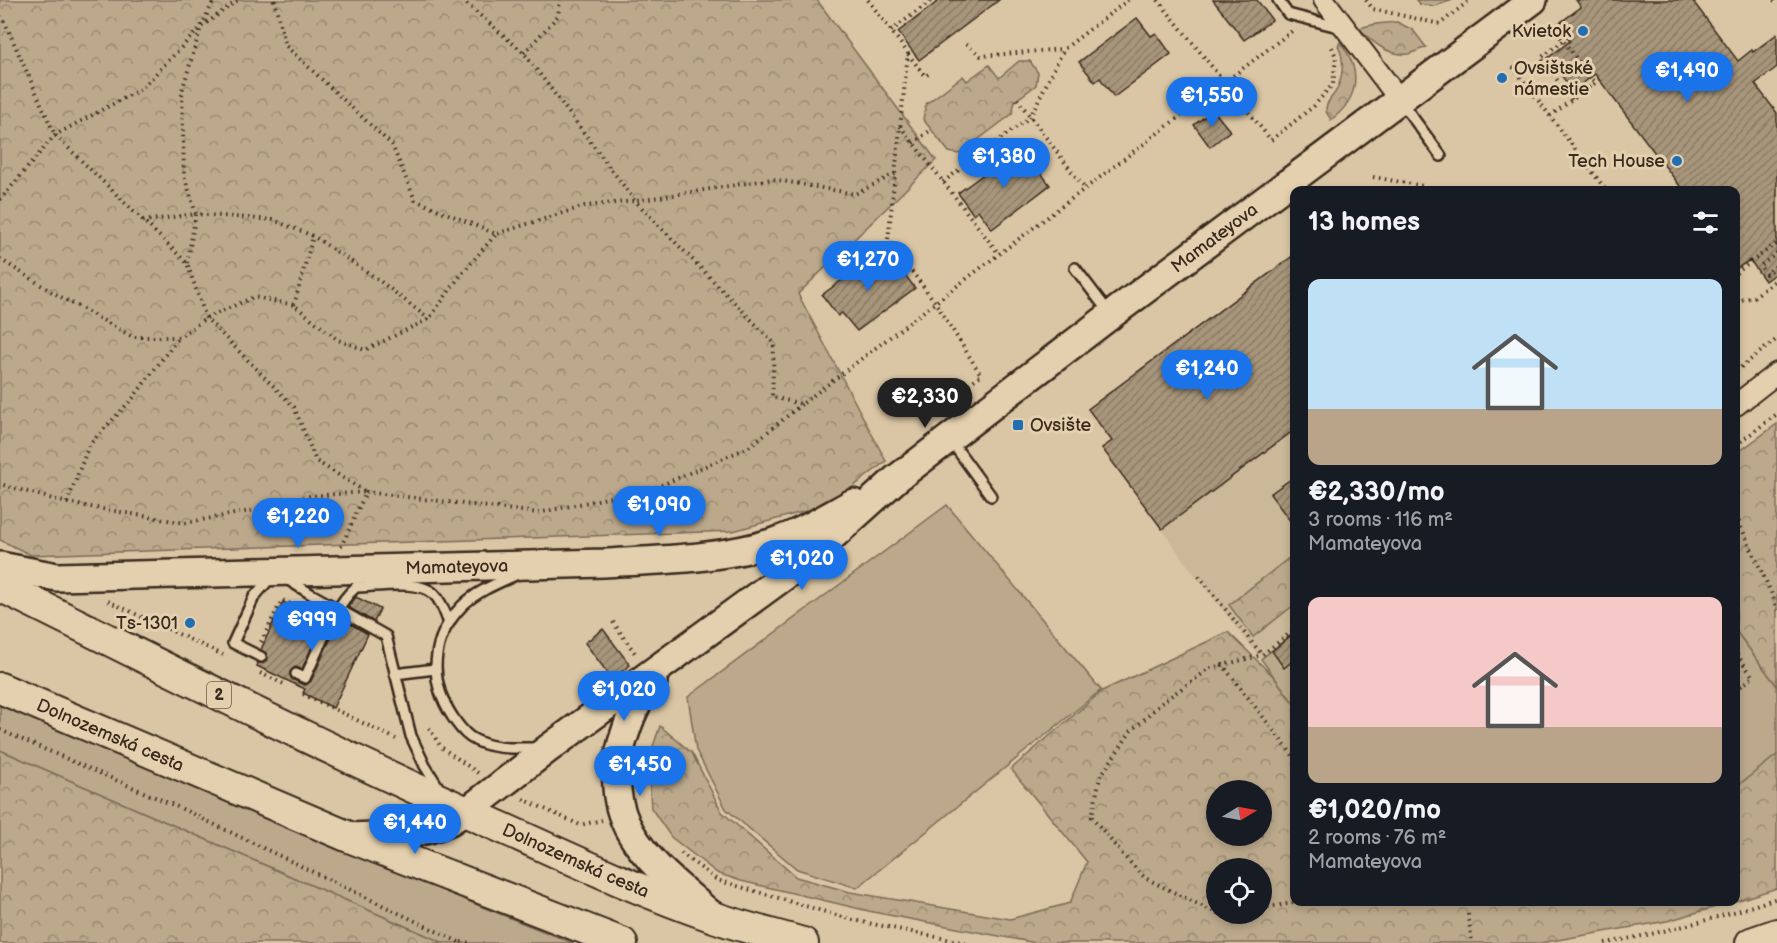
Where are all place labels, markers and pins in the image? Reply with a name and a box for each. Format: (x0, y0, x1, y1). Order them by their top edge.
place label: Kvietok (1512, 21, 1571, 42)
marker: Kvietok (1576, 24, 1590, 38)
pin: €1,490 (1638, 52, 1736, 103)
place label: Ovsištské námestie (1514, 58, 1593, 100)
marker: Ovsištské námestie (1495, 71, 1509, 85)
pin: €1,550 (1163, 77, 1261, 128)
pin: €1,380 (955, 138, 1053, 189)
place label: Tech House (1568, 151, 1665, 172)
marker: Tech House (1670, 154, 1684, 168)
pin: €1,270 (819, 241, 917, 292)
pin: €1,240 (1158, 350, 1256, 401)
pin: €2,330 (876, 378, 974, 429)
place label: Ovsište (1030, 415, 1091, 436)
marker: Ovsište (1011, 418, 1025, 432)
pin: €1,090 (610, 486, 708, 537)
pin: €1,220 (249, 498, 347, 549)
pin: €1,020 (753, 540, 851, 591)
pin: €999 (276, 601, 348, 652)
place label: Ts-1301 (116, 613, 178, 634)
marker: Ts-1301 (183, 616, 197, 630)
pin: €1,020 (575, 671, 673, 722)
pin: €1,450 (591, 746, 689, 797)
pin: €1,440 (366, 804, 464, 855)

